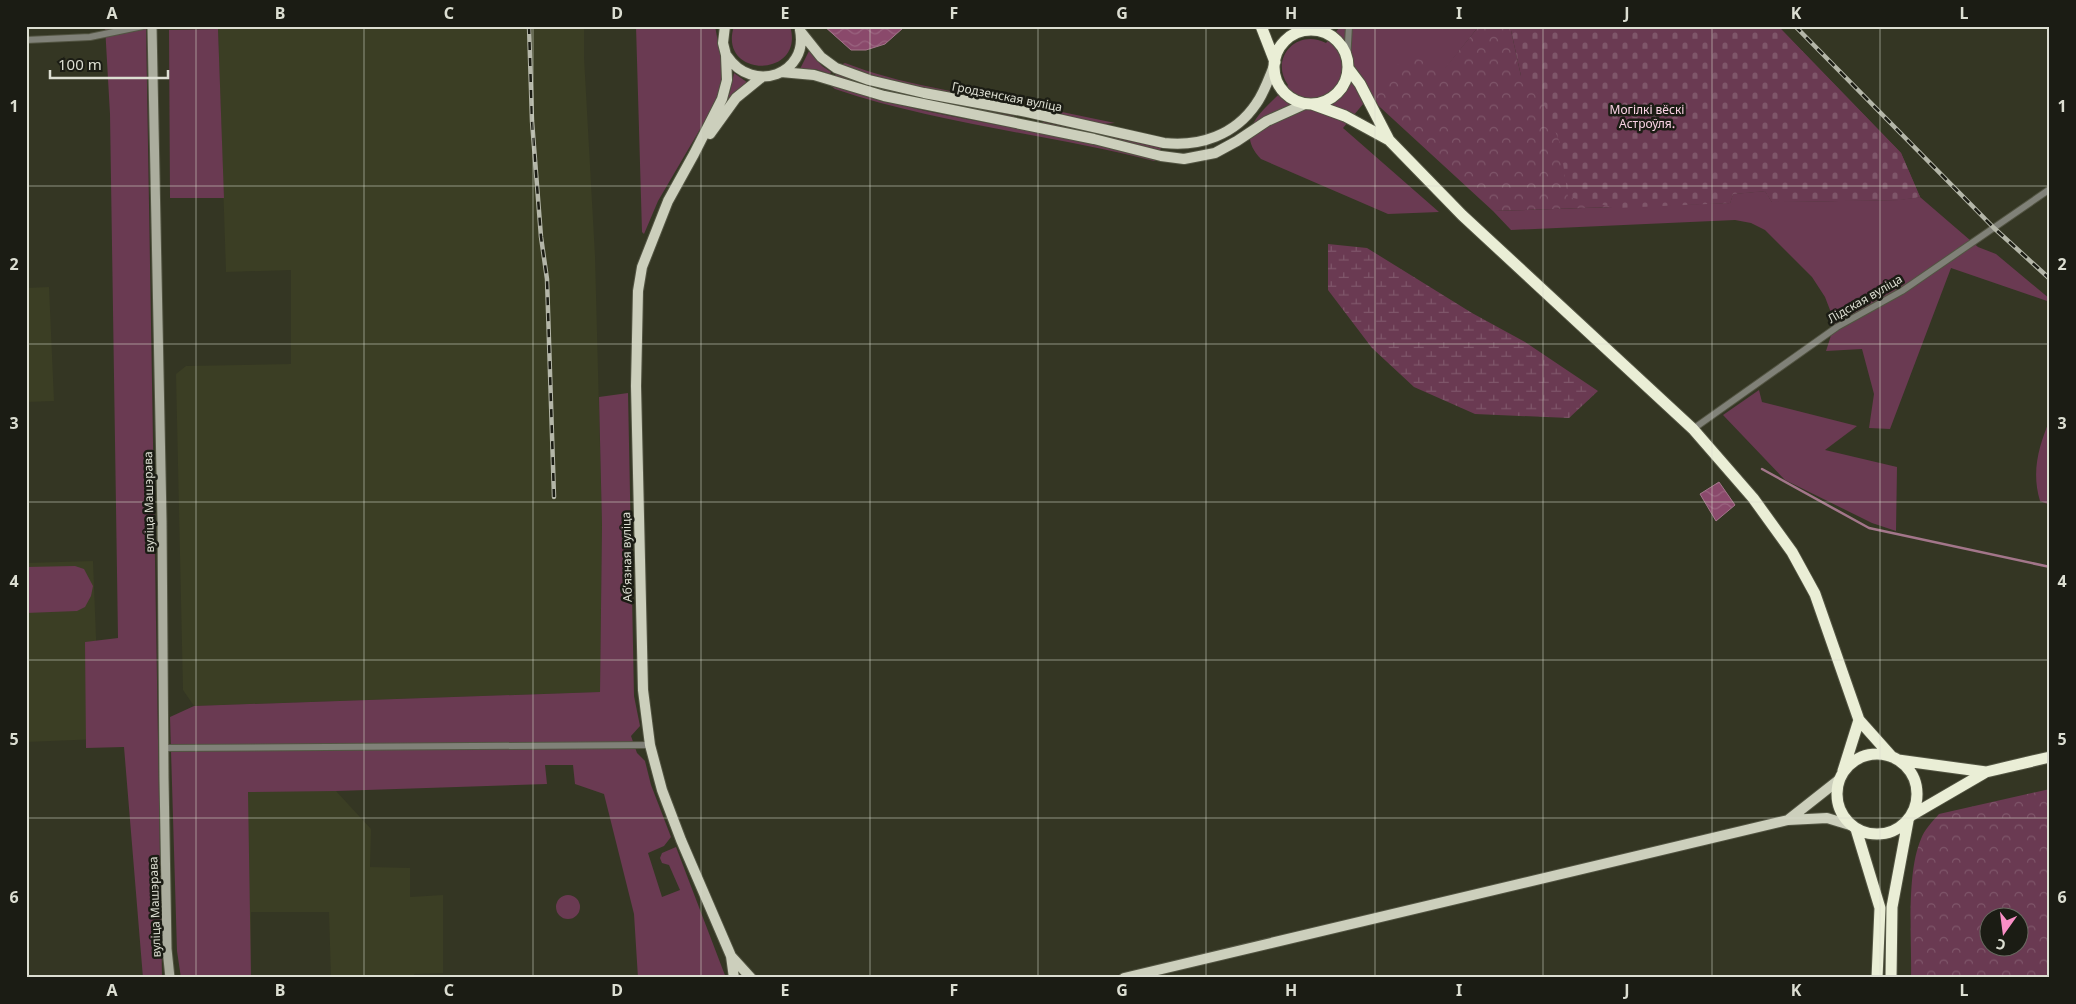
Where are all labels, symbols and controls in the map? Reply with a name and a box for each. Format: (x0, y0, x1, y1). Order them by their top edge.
text: A (106, 2, 118, 24)
text: B (275, 2, 285, 24)
text: C (444, 2, 454, 24)
text: D (611, 2, 623, 24)
text: E (781, 2, 790, 24)
text: F (950, 2, 958, 24)
text: G (1116, 2, 1128, 24)
text: H (1285, 2, 1297, 24)
text: I (1456, 2, 1462, 24)
text: J (1622, 2, 1630, 24)
text: K (1791, 2, 1802, 24)
text: L (1960, 2, 1969, 24)
scale bar (50, 48, 168, 80)
text: 100 m (58, 54, 102, 74)
street label: Гродзенская вуліца (950, 77, 1064, 116)
text: 1 (9, 95, 19, 117)
text: 1 (2057, 95, 2067, 117)
park label: Могілкі вёскі Астроўля. (1610, 101, 1684, 132)
text: 2 (9, 253, 19, 275)
text: 2 (2057, 253, 2067, 275)
street label: Лідская вуліца (1824, 270, 1905, 327)
text: 3 (9, 412, 19, 434)
text: 3 (2057, 412, 2067, 434)
street label: вуліца Машэрава (139, 451, 158, 553)
street label: Абʼязная вуліца (617, 512, 636, 602)
text: 4 (9, 570, 19, 592)
text: 4 (2057, 570, 2067, 592)
text: 5 (9, 728, 19, 750)
text: 5 (2057, 728, 2067, 750)
street label: вуліца Машэрава (144, 856, 165, 958)
text: 6 (9, 886, 19, 908)
text: 6 (2057, 886, 2067, 908)
north arrow (1978, 906, 2028, 956)
text: С (1994, 935, 2007, 955)
text: A (106, 979, 118, 1001)
text: B (275, 979, 285, 1001)
text: C (444, 979, 454, 1001)
text: D (611, 979, 623, 1001)
text: E (781, 979, 790, 1001)
text: F (950, 979, 958, 1001)
text: G (1116, 979, 1128, 1001)
text: H (1285, 979, 1297, 1001)
text: I (1456, 979, 1462, 1001)
text: J (1622, 979, 1630, 1001)
text: K (1791, 979, 1802, 1001)
text: L (1960, 979, 1969, 1001)

